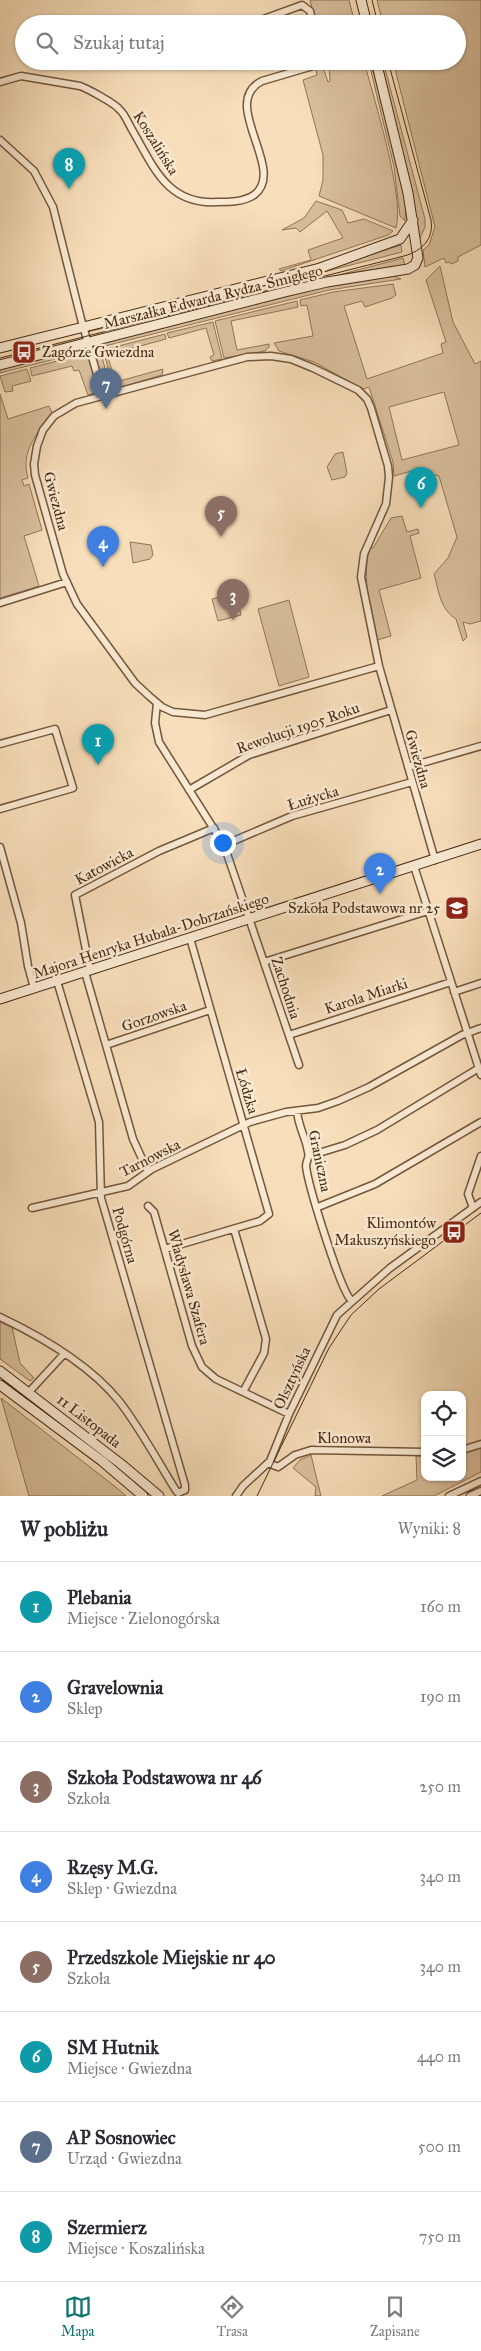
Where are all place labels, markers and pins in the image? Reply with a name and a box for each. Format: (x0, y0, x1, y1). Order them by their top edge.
pin: 8 (53, 148, 85, 189)
bus stop icon: Zagórze Gwiezdna (11, 339, 37, 365)
place label: Zagórze Gwiezdna (42, 343, 155, 361)
pin: 7 (90, 368, 122, 409)
pin: 6 (405, 467, 437, 508)
pin: 5 (205, 496, 237, 537)
pin: 4 (87, 526, 119, 567)
pin: 3 (217, 579, 249, 620)
pin: 1 (82, 724, 114, 765)
pin: 2 (364, 853, 396, 894)
school or university icon: Szkoła Podstawowa nr 25 (444, 895, 470, 921)
place label: Szkoła Podstawowa nr 25 (288, 899, 440, 917)
place label: Klimontów Makuszyńskiego (334, 1214, 436, 1249)
bus stop icon: Klimontów Makuszyńskiego (441, 1219, 467, 1245)

